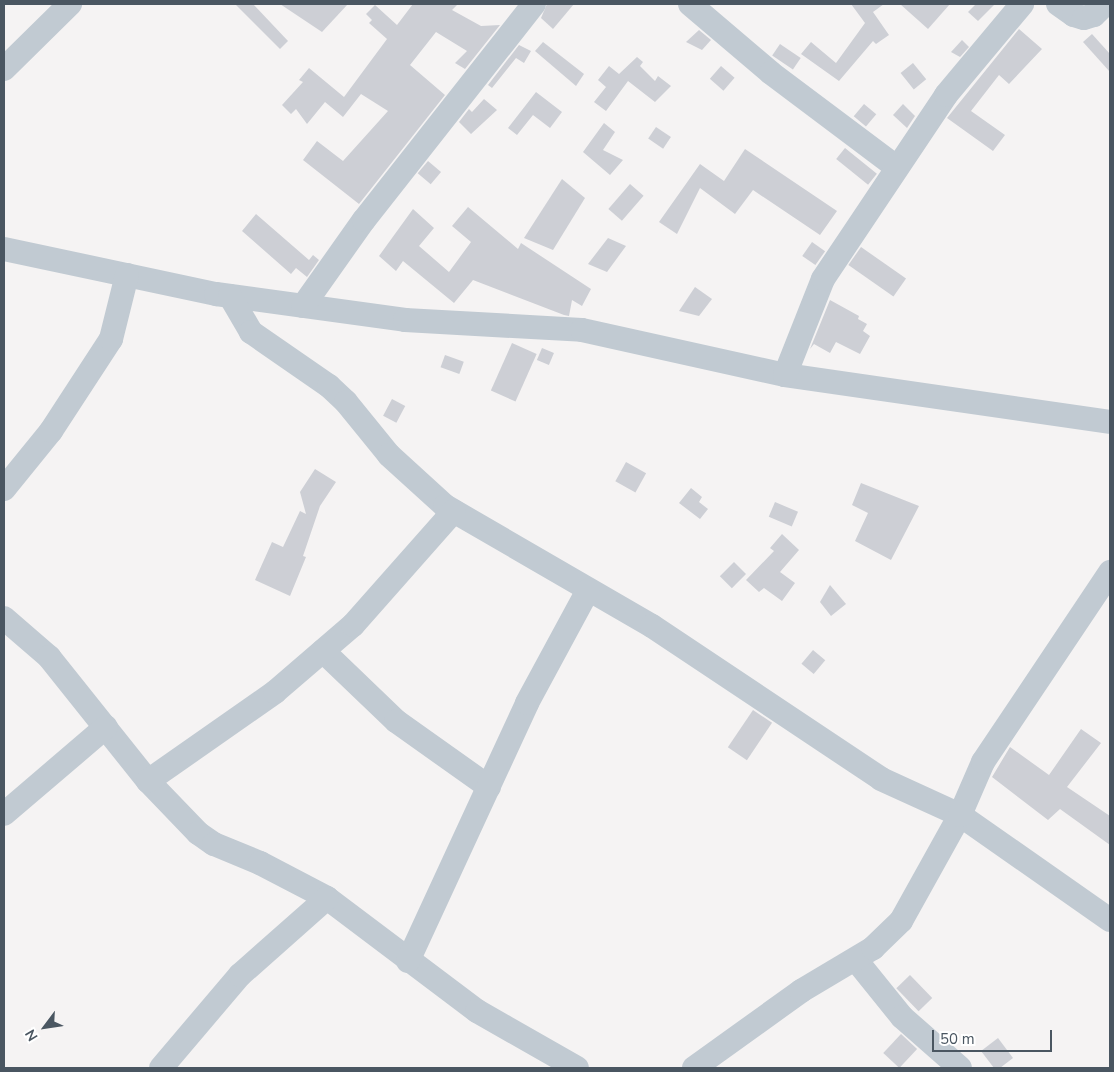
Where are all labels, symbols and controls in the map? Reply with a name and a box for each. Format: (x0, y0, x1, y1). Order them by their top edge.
north arrow (20, 1002, 70, 1052)
scale bar (934, 1020, 1054, 1052)
text: N (21, 1026, 43, 1044)
text: 50 m (940, 1029, 975, 1049)

